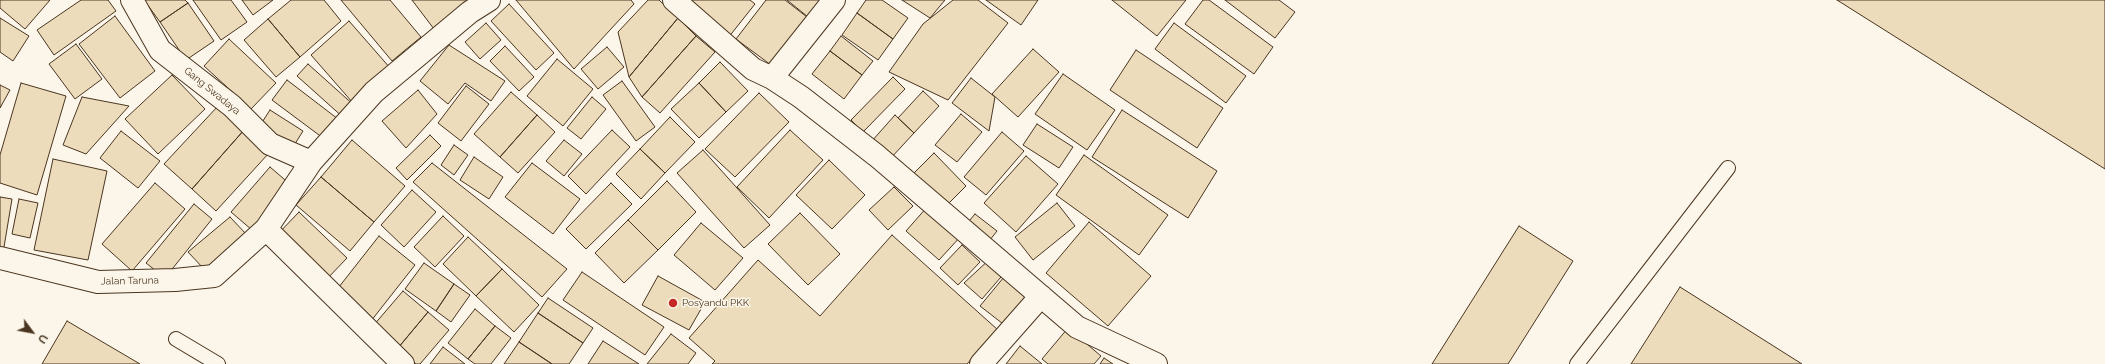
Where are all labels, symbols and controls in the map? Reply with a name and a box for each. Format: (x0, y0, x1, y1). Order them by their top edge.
street label: Gang Swadaya (182, 65, 242, 117)
street label: Jalan Taruna (101, 274, 159, 288)
marker: Posyandu PKK (667, 297, 679, 309)
place label: Posyandu PKK (682, 297, 749, 309)
north arrow (12, 312, 52, 352)
text: U (35, 332, 50, 346)

